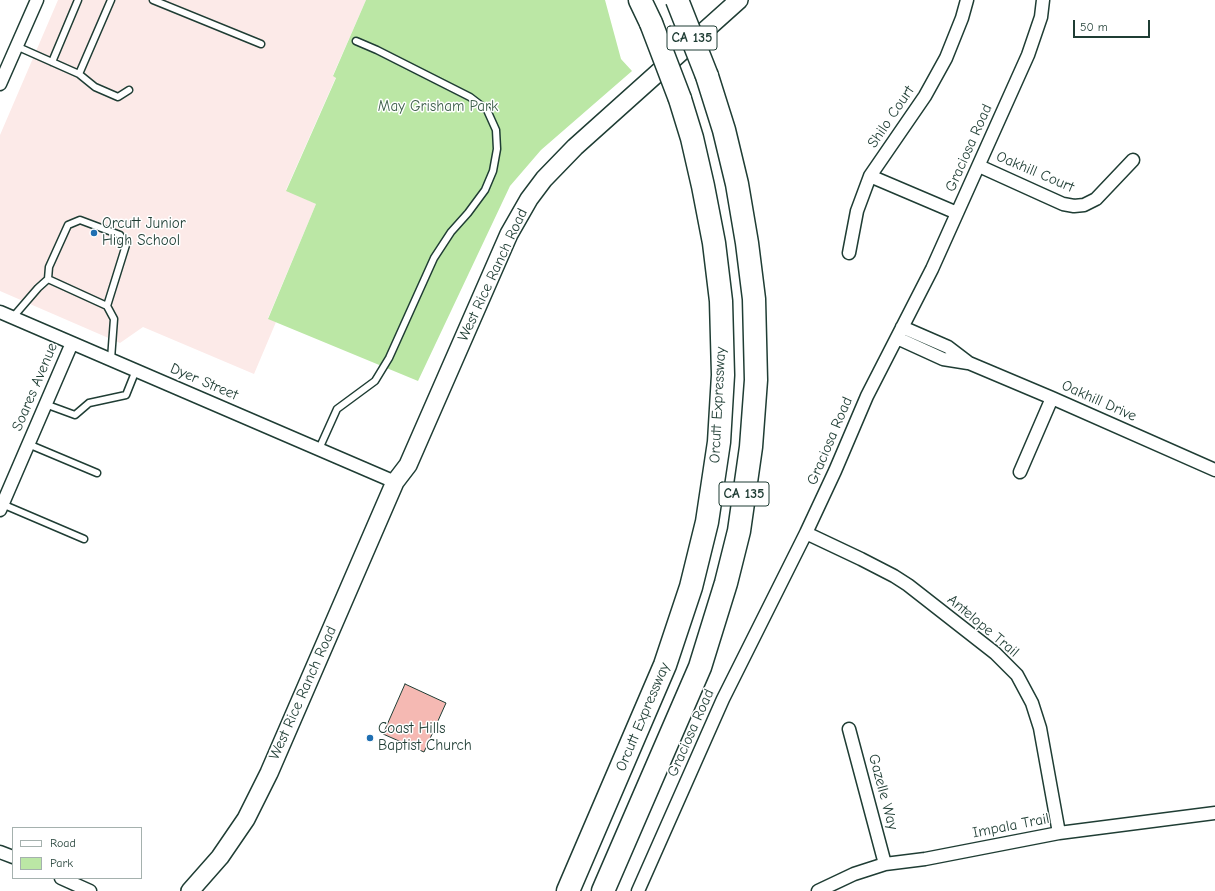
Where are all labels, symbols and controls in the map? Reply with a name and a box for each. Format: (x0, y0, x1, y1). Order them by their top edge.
scale bar (1075, 12, 1152, 38)
text: 50 m (1080, 20, 1108, 34)
road number: CA 135 (667, 26, 717, 50)
street label: Shilo Court (864, 83, 918, 151)
park label: May Grisham Park (378, 98, 498, 116)
street label: Graciosa Road (942, 101, 996, 195)
street label: Oakhill Court (993, 148, 1077, 196)
street label: West Rice Ranch Road (454, 206, 532, 344)
place label: Orcutt Junior High School (102, 215, 186, 250)
marker: Orcutt Junior High School (89, 228, 99, 238)
street label: Soares Avenue (8, 340, 62, 434)
street label: Orcutt Expressway (706, 346, 730, 464)
street label: Dyer Street (167, 360, 241, 404)
street label: Oakhill Drive (1059, 377, 1139, 425)
street label: Graciosa Road (803, 394, 857, 488)
road number: CA 135 (719, 482, 769, 506)
street label: Antelope Trail (944, 591, 1022, 661)
street label: West Rice Ranch Road (265, 623, 341, 763)
street label: Orcutt Expressway (612, 660, 674, 774)
street label: Graciosa Road (664, 686, 718, 780)
place label: Coast Hills Baptist Church (378, 720, 472, 755)
marker: Coast Hills Baptist Church (365, 733, 375, 743)
street label: Gazelle Way (864, 752, 902, 832)
street label: Impala Trail (971, 810, 1051, 842)
legend (12, 827, 142, 879)
text: Road (50, 836, 76, 850)
text: Park (50, 856, 73, 870)

